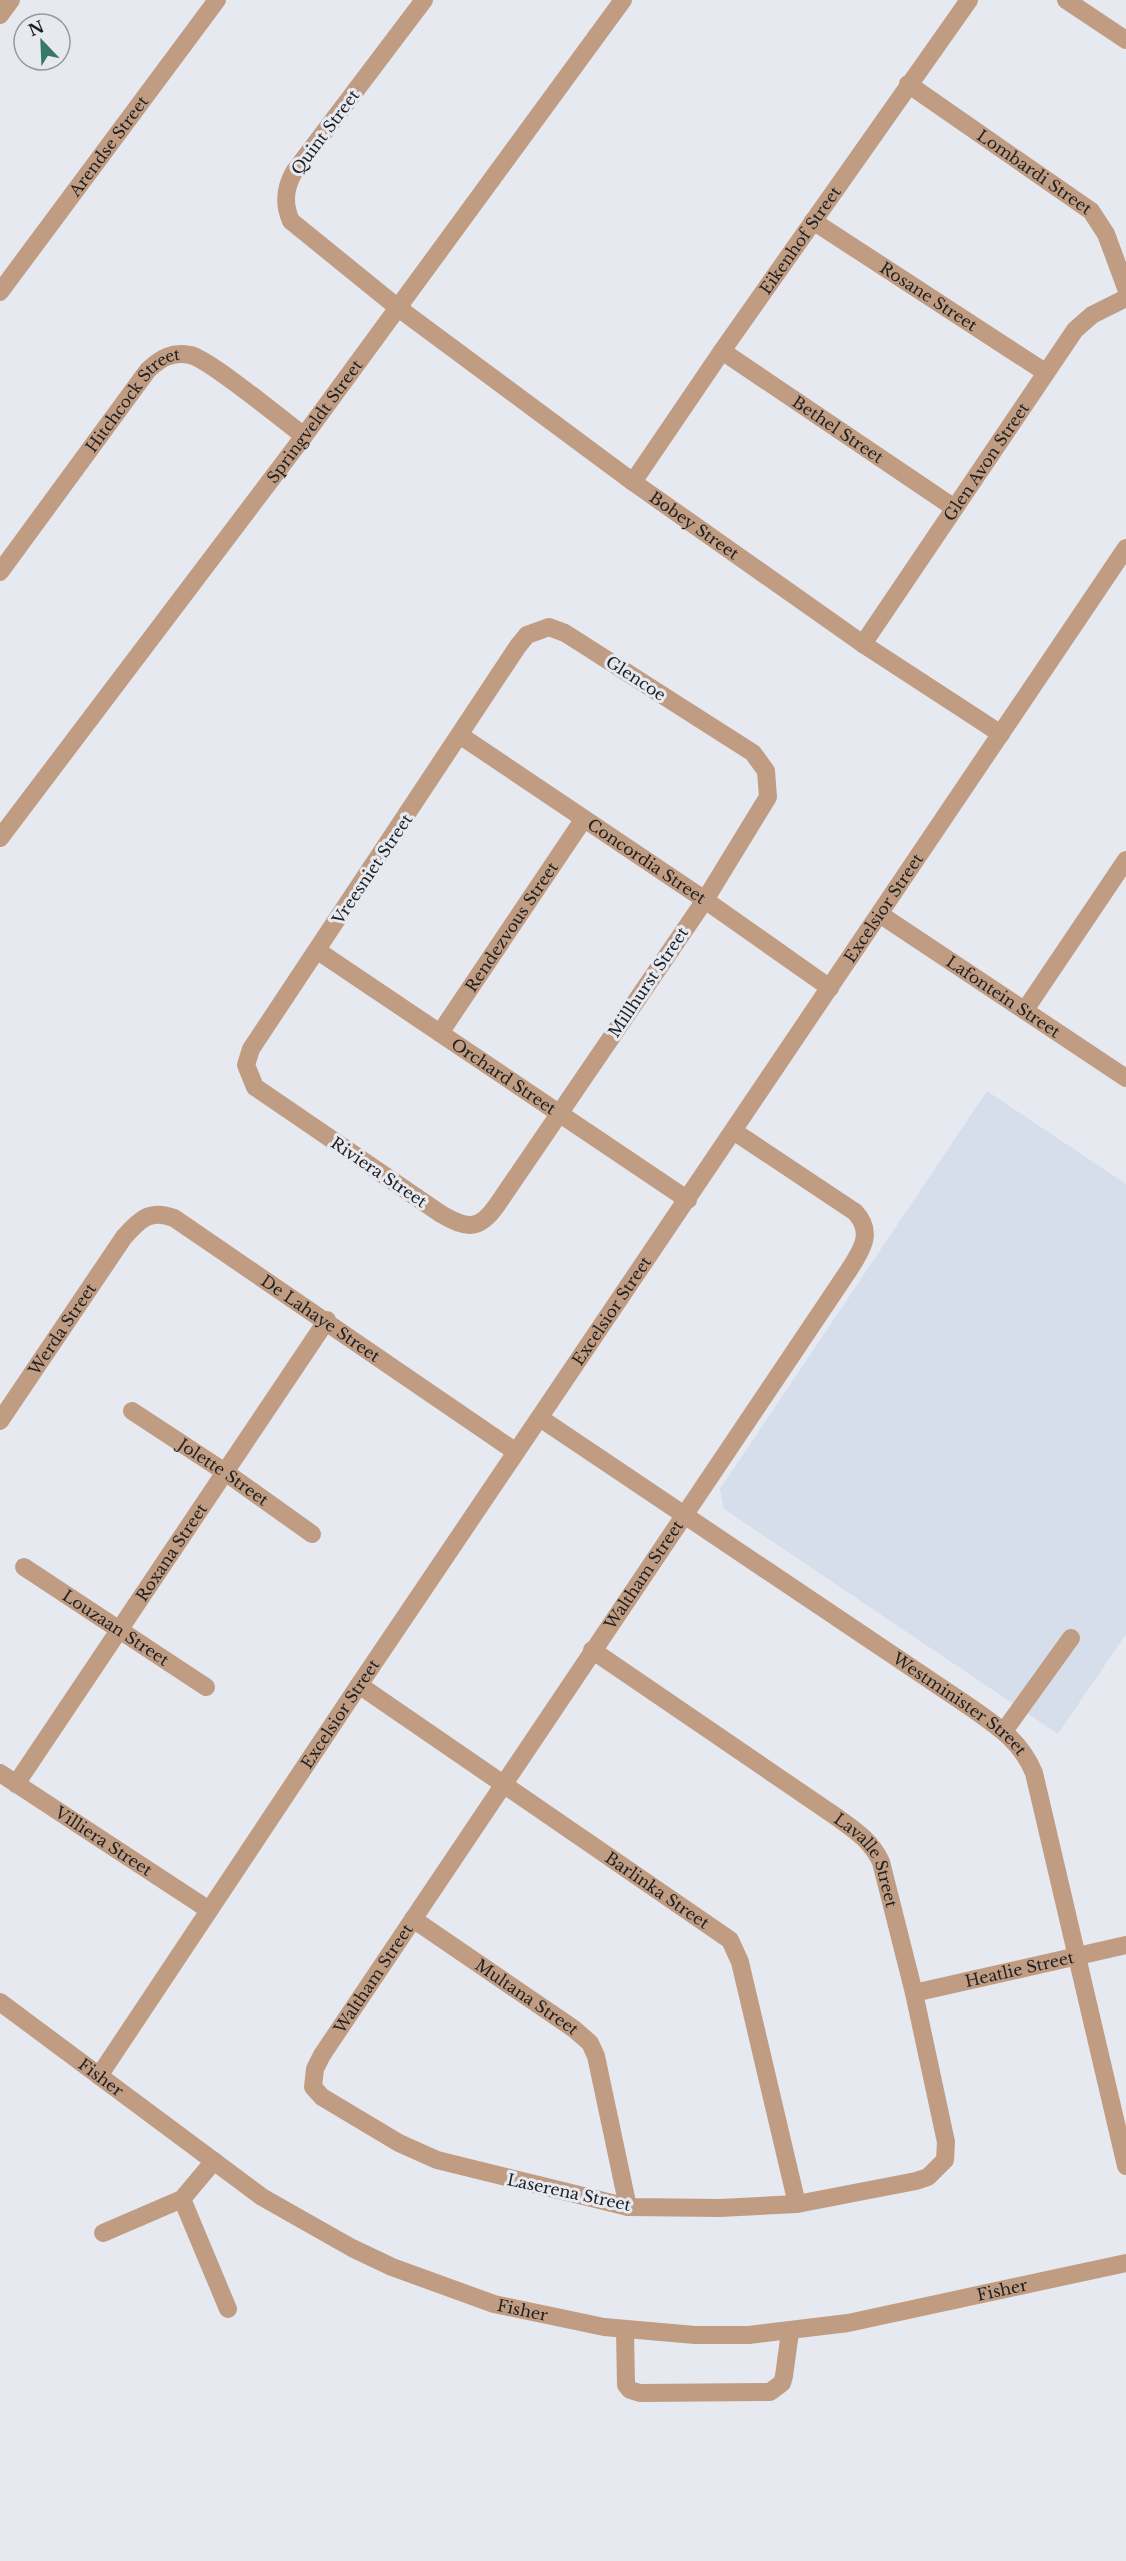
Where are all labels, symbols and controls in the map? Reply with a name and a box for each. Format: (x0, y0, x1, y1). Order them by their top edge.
north arrow (12, 12, 72, 72)
text: N (25, 16, 47, 40)
street label: Quint Street (287, 86, 363, 178)
street label: Arendse Street (64, 92, 152, 201)
street label: Lombardi Street (973, 125, 1096, 219)
street label: Eikenhof Street (755, 182, 845, 298)
street label: Rosane Street (876, 257, 981, 335)
street label: Hitchcock Street (81, 344, 181, 456)
street label: Springveldt Street (262, 356, 366, 487)
street label: Bethel Street (789, 391, 887, 467)
street label: Glen Avon Street (939, 399, 1033, 525)
street label: Bobey Street (646, 487, 743, 563)
street label: Glencoe (602, 651, 670, 705)
street label: Vreesniet Street (327, 810, 416, 929)
street label: Concordia Street (584, 814, 710, 908)
street label: Excelsior Street (839, 850, 927, 966)
street label: Rendezvous Street (461, 858, 562, 996)
street label: Millhurst Street (604, 923, 692, 1041)
street label: Lafontein Street (943, 951, 1064, 1042)
street label: Orchard Street (448, 1034, 560, 1118)
street label: Riviera Street (327, 1133, 431, 1211)
street label: Excelsior Street (568, 1252, 655, 1369)
street label: De Lahaye Street (257, 1271, 384, 1366)
street label: Werda Street (23, 1279, 100, 1380)
street label: Jolette Street (173, 1433, 272, 1510)
street label: Roxana Street (131, 1499, 211, 1605)
street label: Waltham Street (599, 1516, 687, 1634)
street label: Louzaan Street (59, 1585, 173, 1670)
street label: Westminister Street (888, 1647, 1031, 1759)
street label: Excelsior Street (296, 1655, 384, 1772)
street label: Villiera Street (51, 1801, 156, 1880)
street label: Lavalle Street (830, 1809, 902, 1909)
street label: Barlinka Street (601, 1847, 713, 1933)
street label: Waltham Street (329, 1920, 417, 2038)
street label: Heatlie Street (963, 1947, 1076, 1991)
street label: Multana Street (472, 1955, 583, 2039)
street label: Fisher (75, 2054, 128, 2101)
street label: Laserena Street (505, 2169, 633, 2215)
street label: Fisher (975, 2274, 1030, 2305)
street label: Fisher (495, 2295, 550, 2325)

